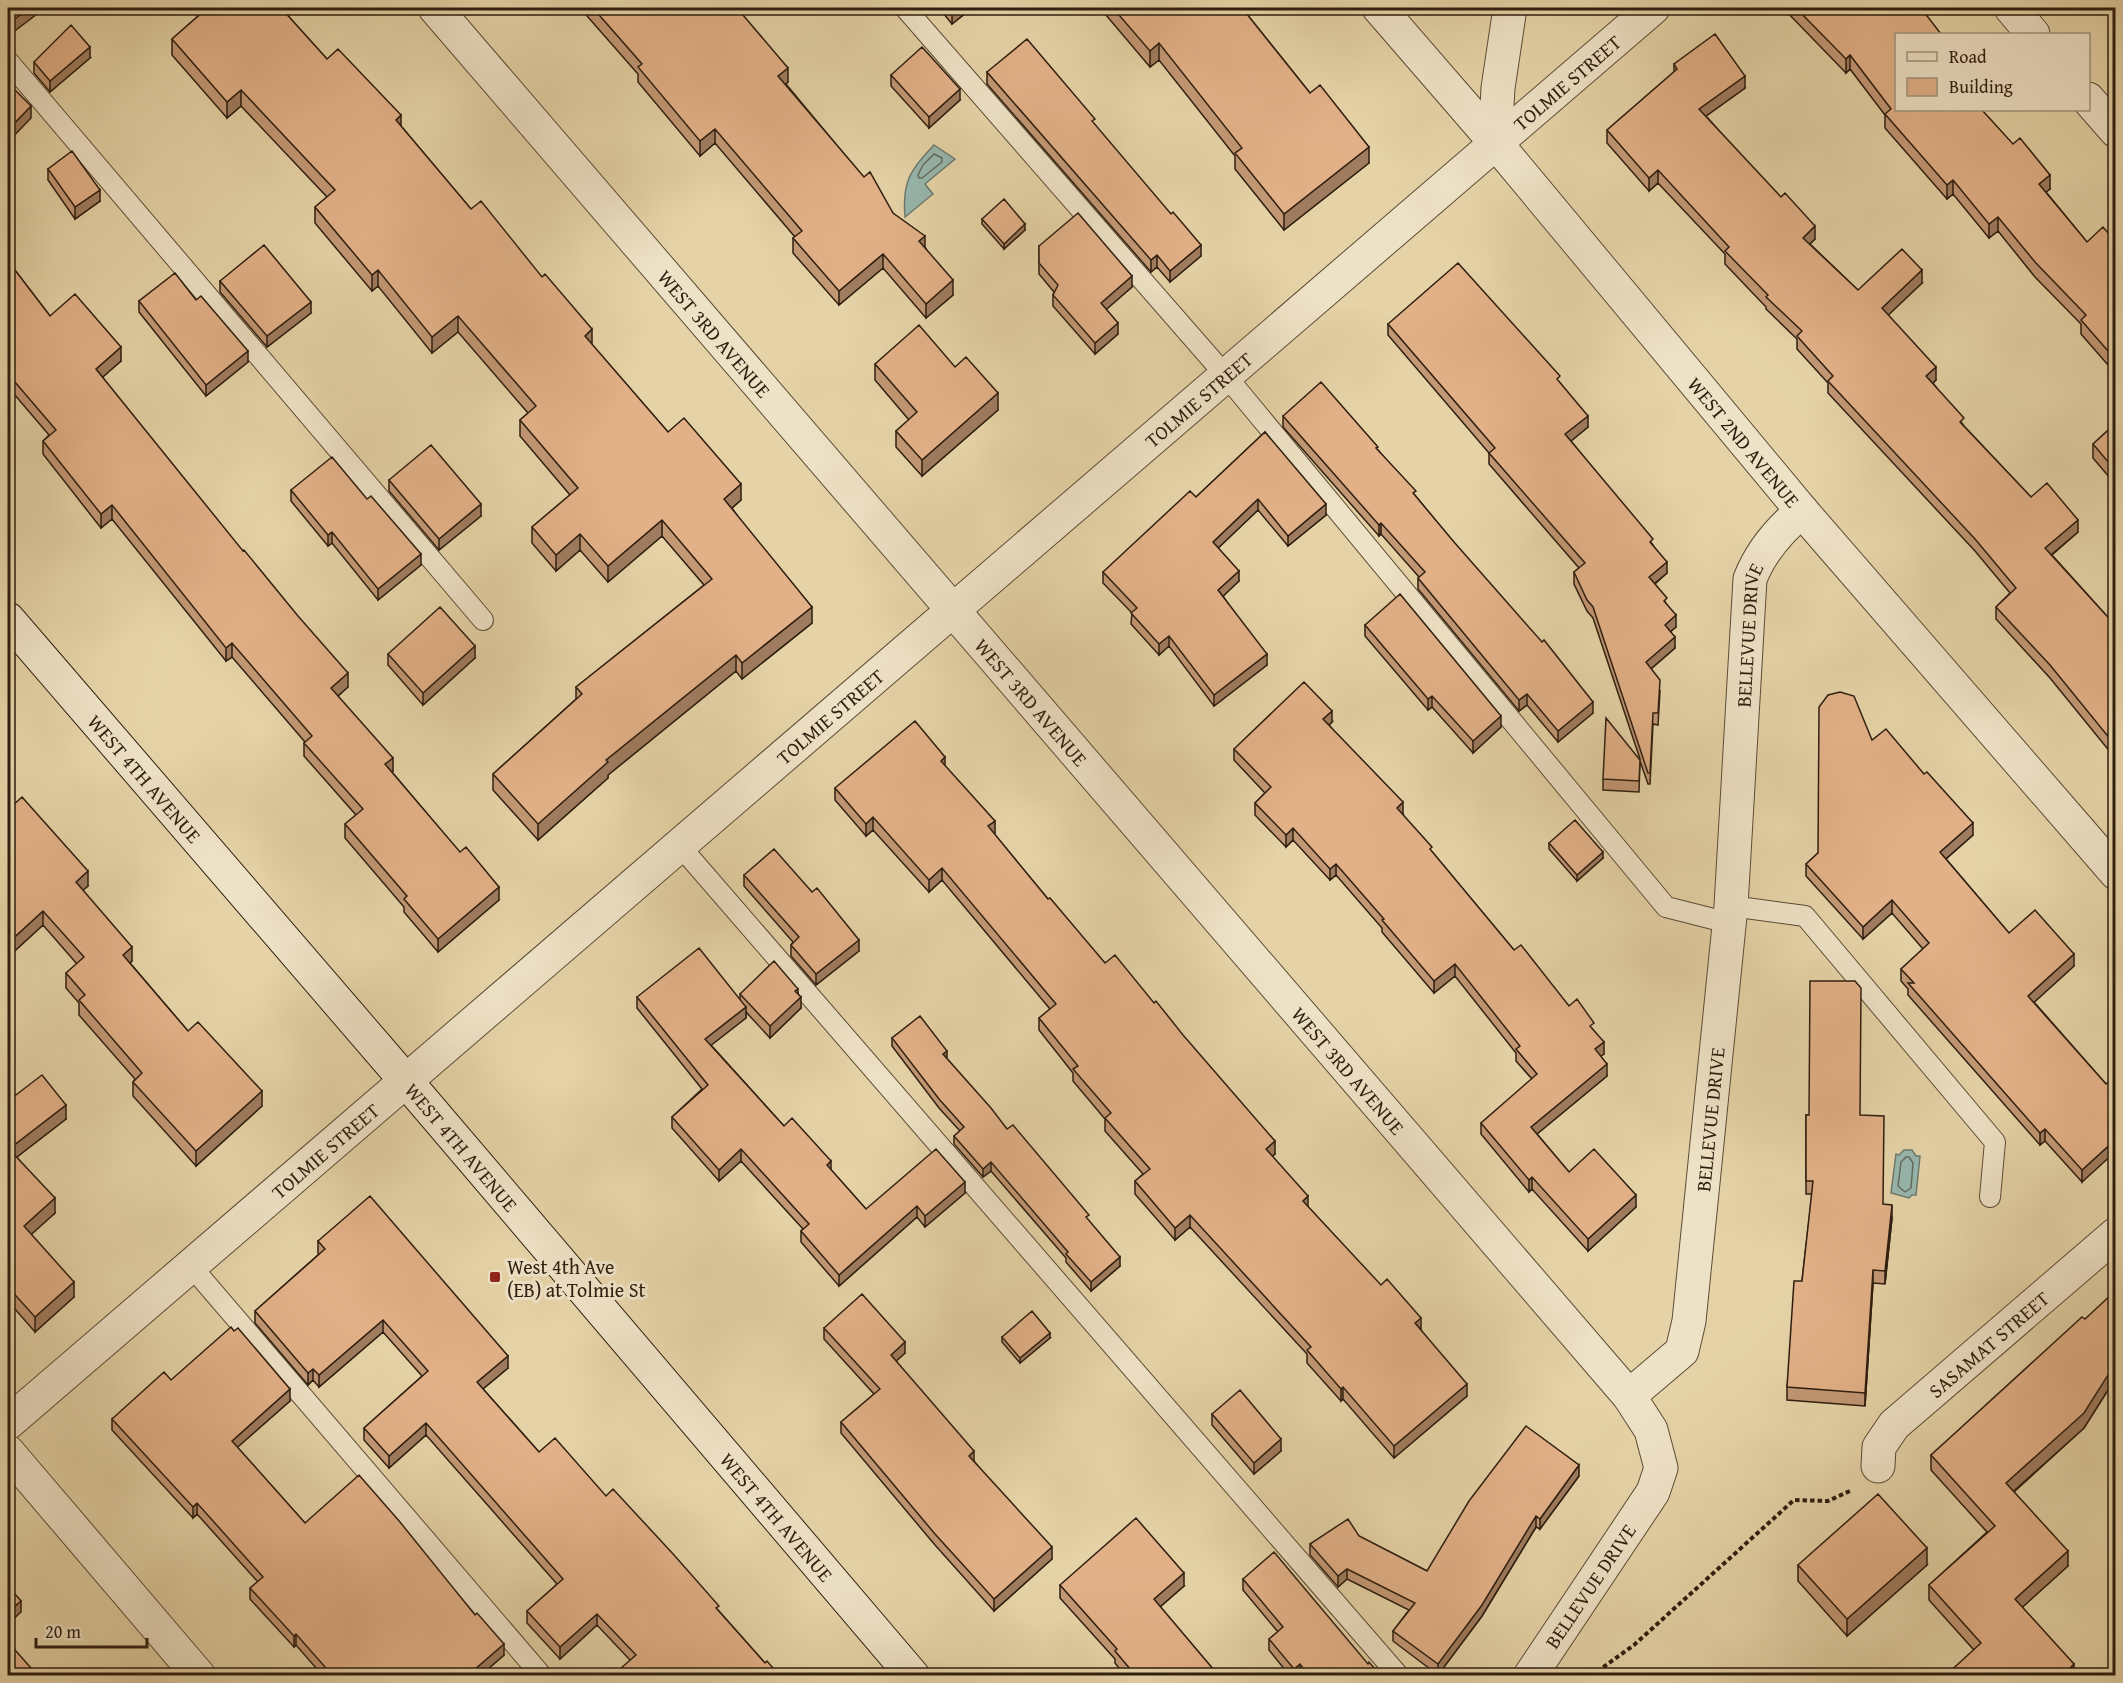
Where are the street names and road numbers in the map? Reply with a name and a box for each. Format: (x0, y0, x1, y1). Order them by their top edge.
street label: TOLMIE STREET (1506, 27, 1627, 137)
street label: WEST 3RD AVENUE (651, 263, 778, 404)
street label: TOLMIE STREET (1138, 344, 1259, 454)
street label: WEST 2ND AVENUE (1681, 370, 1807, 513)
street label: BELLEVUE DRIVE (1728, 558, 1770, 708)
street label: WEST 3RD AVENUE (968, 631, 1095, 772)
street label: TOLMIE STREET (769, 661, 890, 771)
street label: WEST 4TH AVENUE (81, 708, 209, 849)
street label: WEST 3RD AVENUE (1285, 1000, 1412, 1140)
street label: BELLEVUE DRIVE (1688, 1046, 1731, 1193)
street label: WEST 4TH AVENUE (399, 1076, 525, 1217)
street label: TOLMIE STREET (265, 1096, 385, 1205)
street label: SASAMAT STREET (1922, 1284, 2055, 1404)
street label: WEST 4TH AVENUE (714, 1446, 840, 1587)
street label: BELLEVUE DRIVE (1537, 1518, 1643, 1654)

